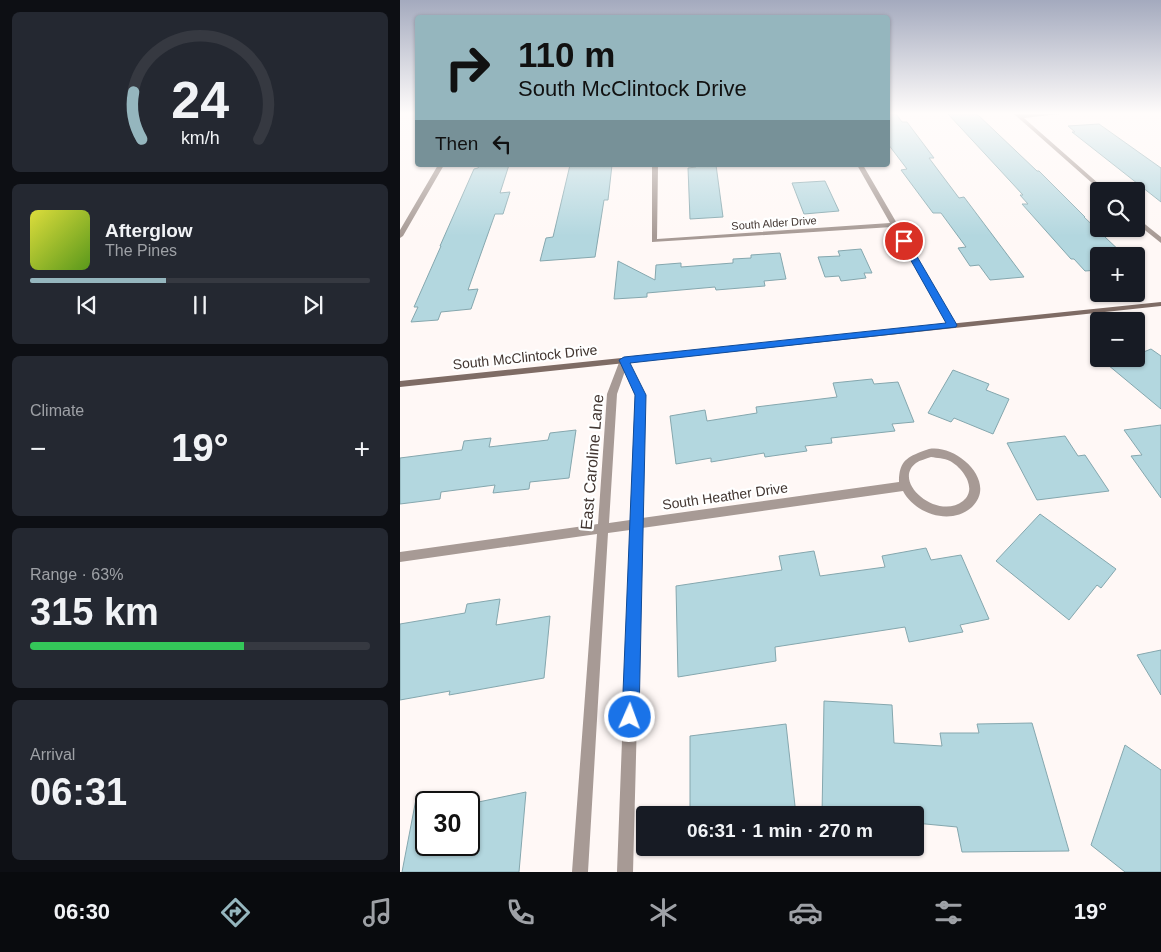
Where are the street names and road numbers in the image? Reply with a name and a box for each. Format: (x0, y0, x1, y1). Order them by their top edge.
street label: South Alder Drive (731, 214, 817, 232)
street label: South McClintock Drive (452, 341, 598, 373)
street label: East Caroline Lane (578, 393, 606, 531)
street label: South Heather Drive (661, 479, 789, 513)

